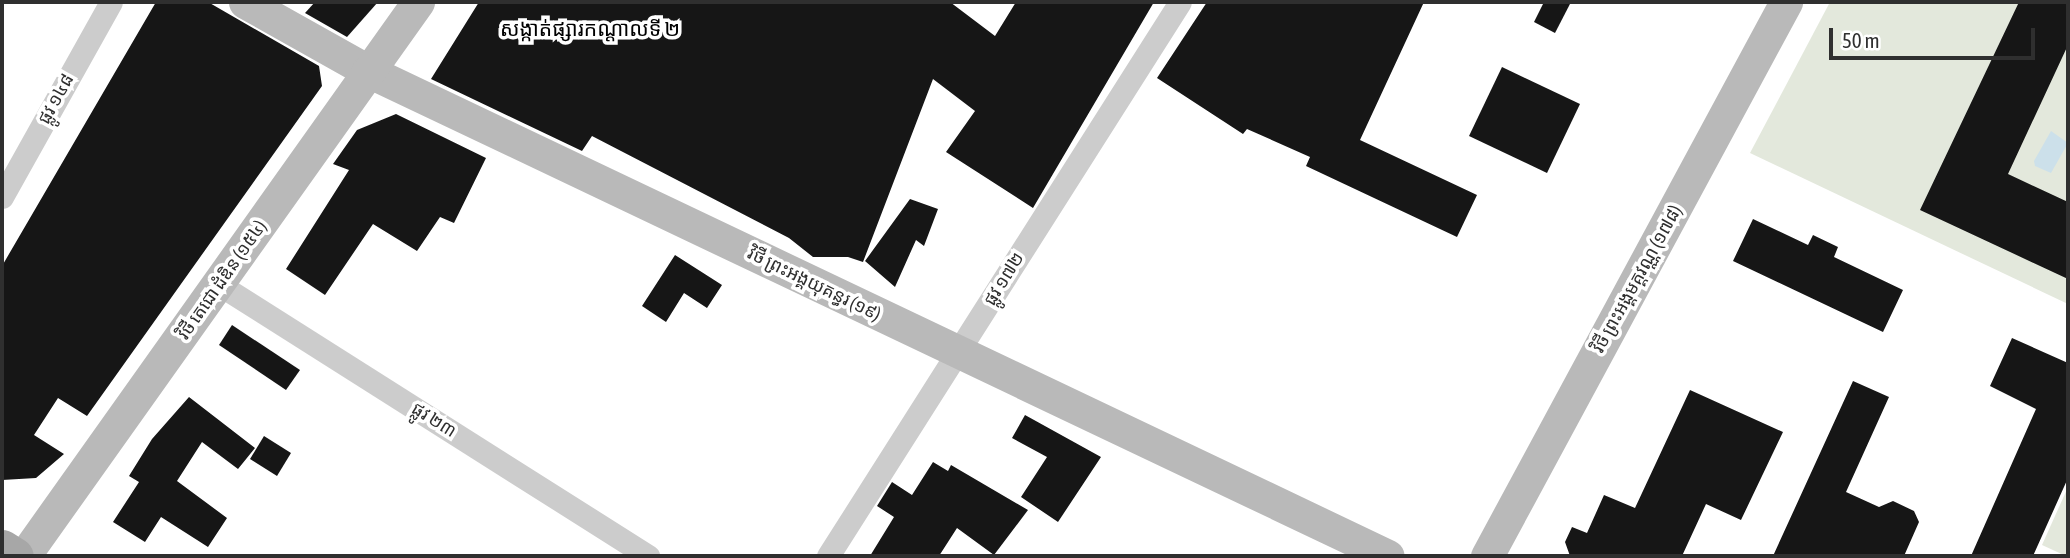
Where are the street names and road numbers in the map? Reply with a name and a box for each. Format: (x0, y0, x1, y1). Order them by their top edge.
street label: ផ្លូវ ១៤៨ (33, 70, 79, 128)
street label: វិថី ព្រះអង្គមគ្គវណ្ណ (១៧៨) (1587, 202, 1687, 356)
street label: វិថី តេជោ ដំឌិន (១៥៤) (173, 216, 271, 344)
street label: វិថី ព្រះអង្គយុគន្ធរ (១៩) (744, 242, 884, 326)
street label: ផ្លូវ ១៧២ (979, 248, 1029, 310)
street label: ផ្លូវ ២៣ (408, 398, 460, 442)

